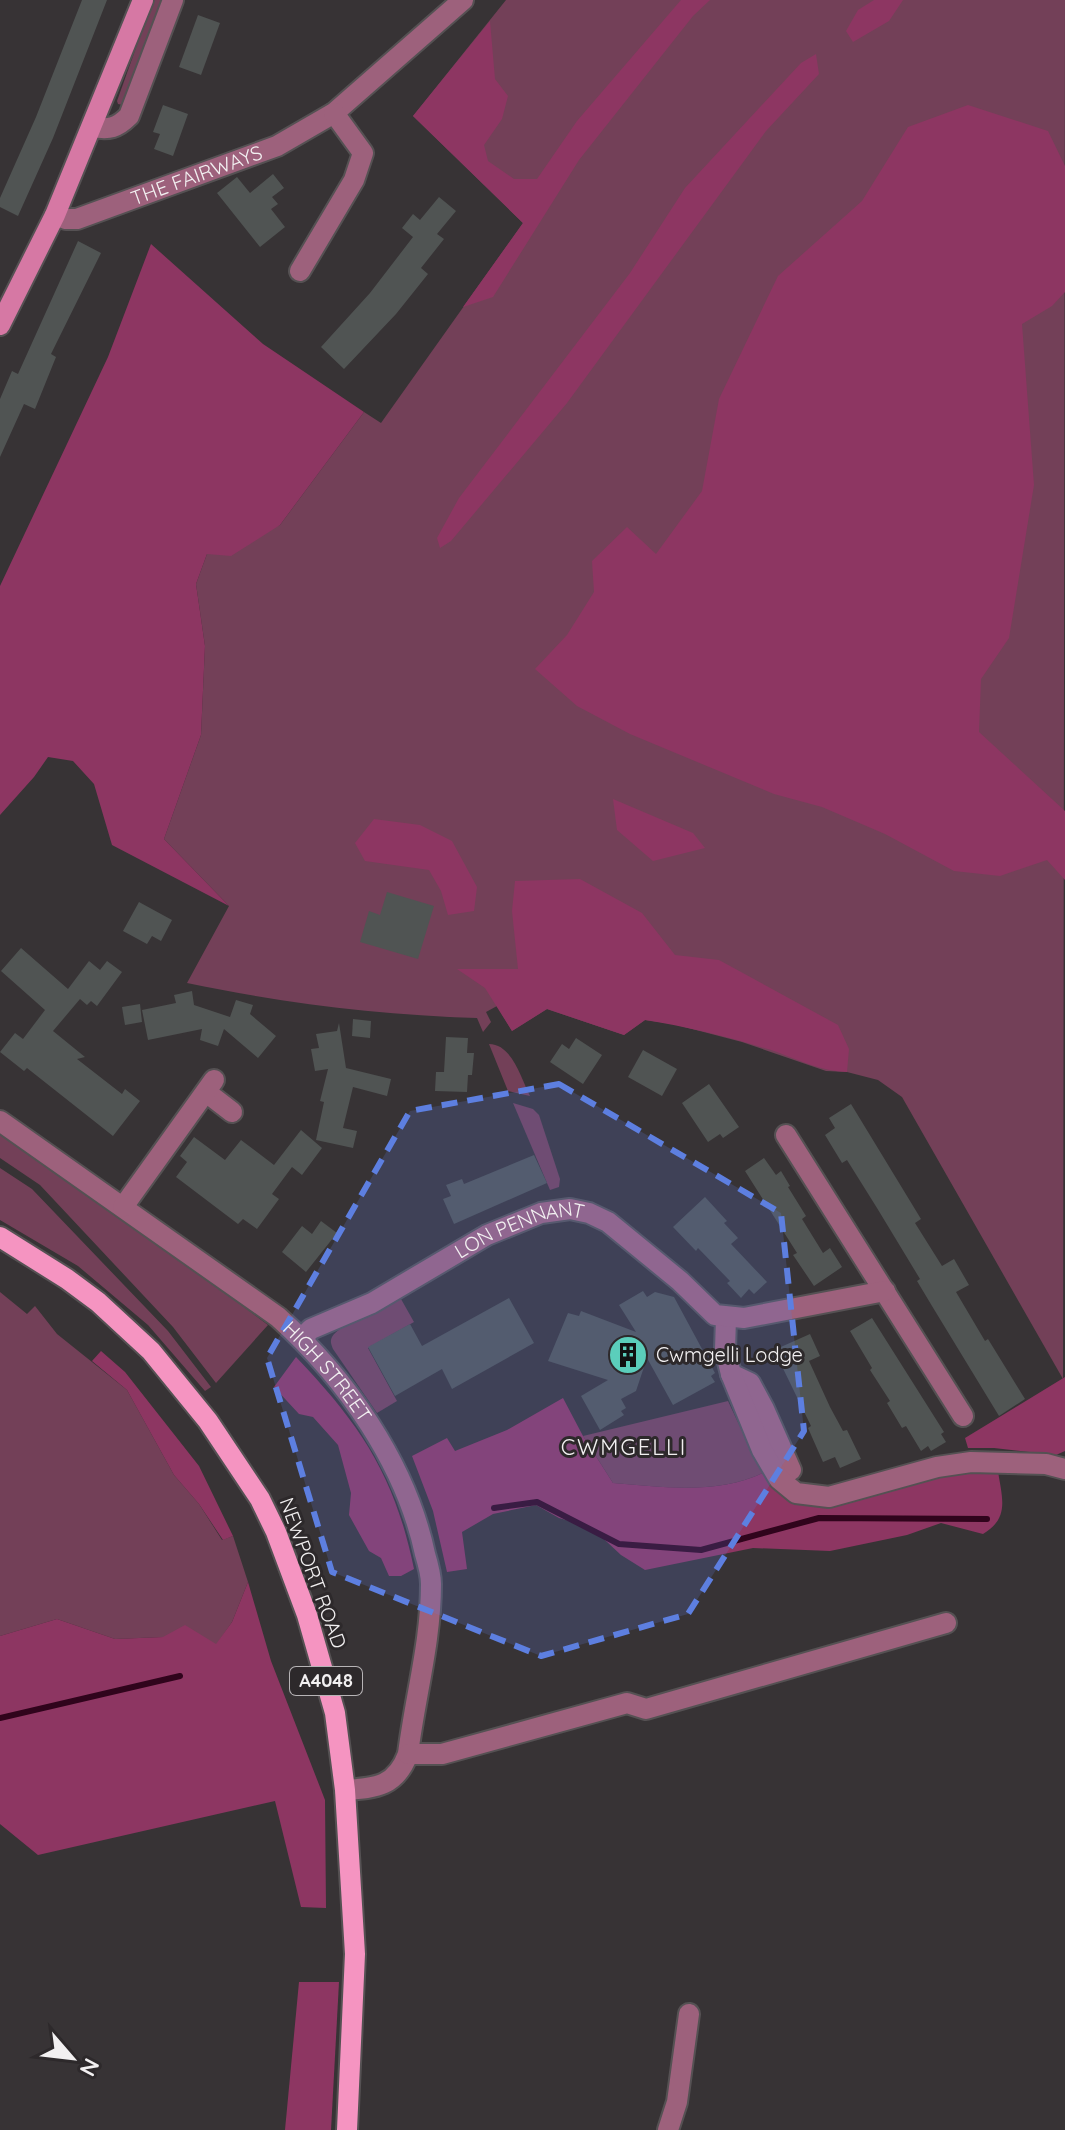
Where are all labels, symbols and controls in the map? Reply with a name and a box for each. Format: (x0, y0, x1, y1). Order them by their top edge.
street label: THE FAIRWAYS (127, 139, 266, 210)
street label: LON PENNANT (450, 1196, 587, 1263)
street label: HIGH STREET (278, 1315, 378, 1427)
building icon: Cwmgelli Lodge (607, 1334, 649, 1376)
place label: Cwmgelli Lodge (656, 1342, 803, 1367)
district label: CWMGELLI (561, 1433, 687, 1461)
street label: NEWPORT ROAD (275, 1494, 352, 1652)
road number: A4048 (290, 1667, 362, 1695)
north arrow (32, 2018, 112, 2098)
text: N (74, 2054, 106, 2081)

